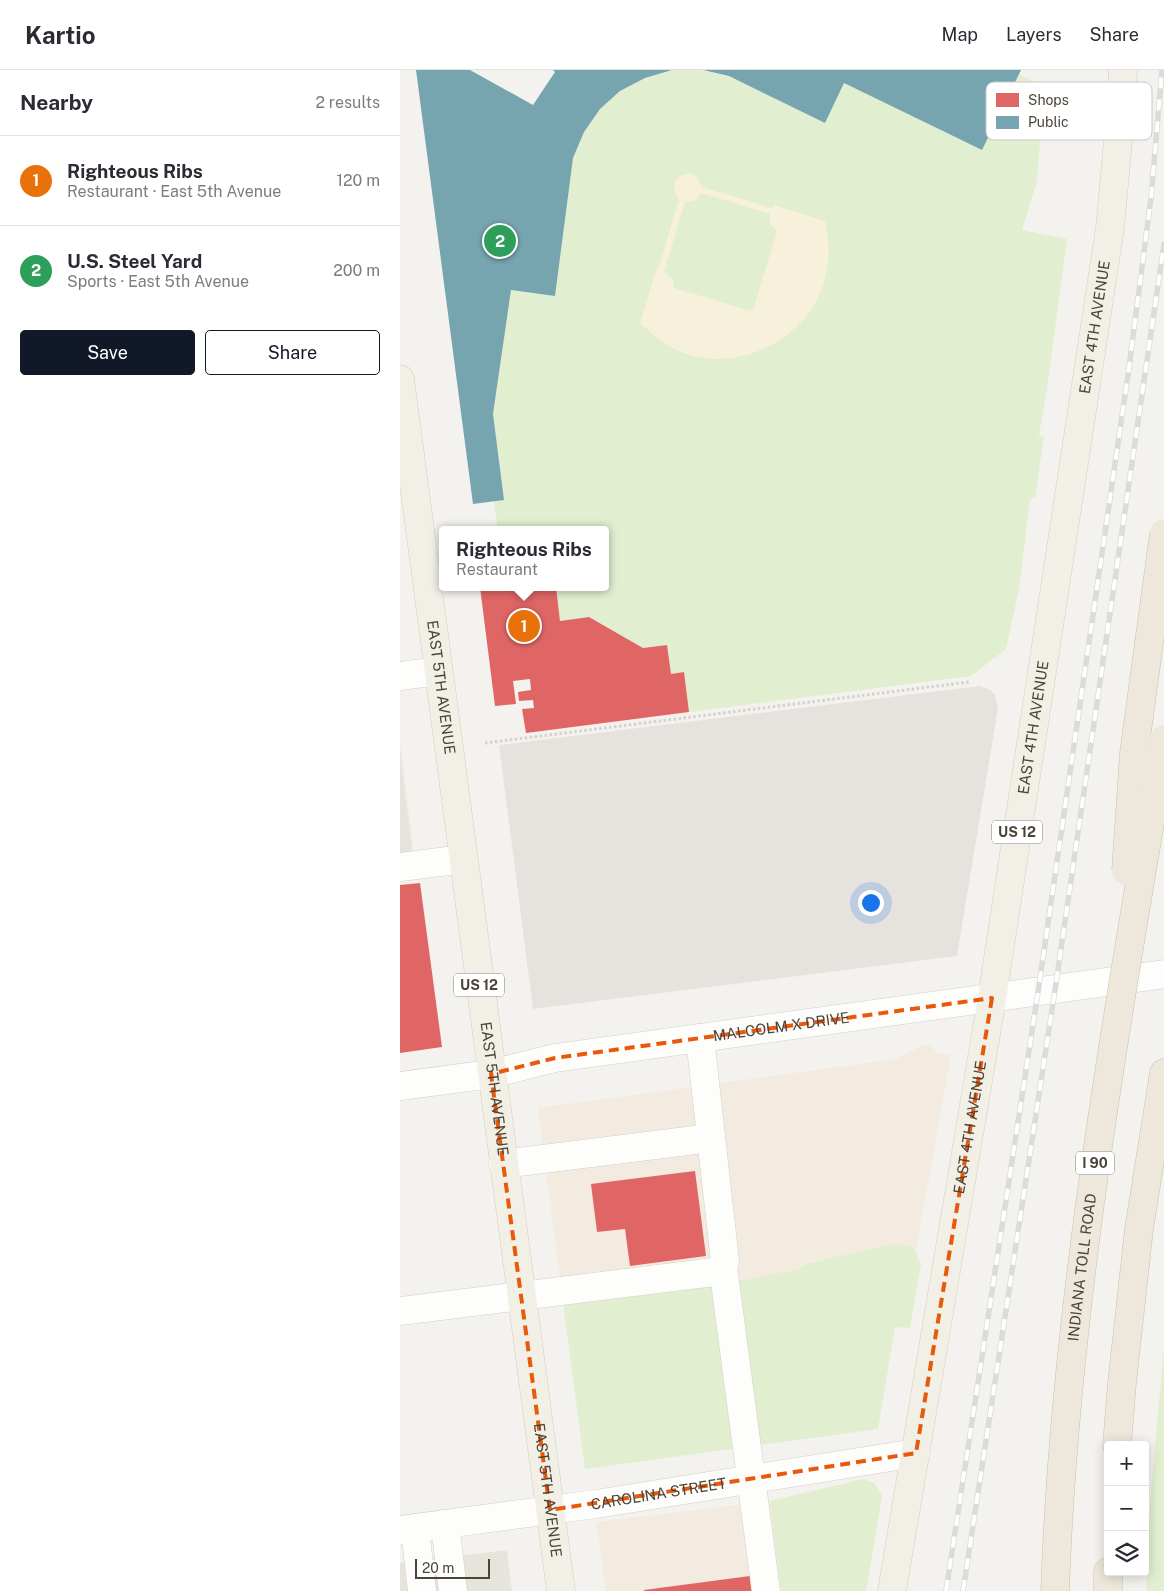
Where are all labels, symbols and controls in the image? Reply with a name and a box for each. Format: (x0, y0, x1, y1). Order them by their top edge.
text: Kartio (25, 21, 96, 49)
text: Map (942, 24, 978, 45)
text: Layers (1006, 24, 1062, 45)
text: Share (1090, 24, 1139, 45)
legend (986, 82, 1152, 140)
text: Nearby (20, 90, 93, 115)
text: Shops (1028, 92, 1069, 108)
text: 2 results (315, 93, 380, 112)
text: Public (1028, 114, 1069, 130)
text: Righteous Ribs (67, 160, 203, 182)
text: 1 (33, 171, 39, 190)
text: 120 m (336, 171, 380, 190)
text: Restaurant · East 5th Avenue (67, 182, 281, 201)
pin: 2 (484, 222, 516, 260)
text: U.S. Steel Yard (67, 250, 202, 272)
street label: EAST 4TH AVENUE (1076, 259, 1113, 395)
text: 2 (31, 261, 41, 280)
text: 200 m (333, 261, 380, 280)
text: Sports · East 5th Avenue (67, 272, 249, 291)
button: Save (20, 330, 195, 375)
button: Share (205, 330, 380, 375)
popup (439, 526, 609, 591)
text: Righteous Ribs (456, 538, 592, 560)
text: Restaurant (456, 560, 538, 579)
pin: 1 (508, 607, 540, 645)
street label: EAST 5TH AVENUE (424, 619, 459, 755)
street label: EAST 4TH AVENUE (1014, 660, 1052, 795)
road number: US 12 (992, 820, 1042, 844)
your location (858, 890, 884, 916)
road number: US 12 (454, 974, 504, 996)
street label: MALCOLM X DRIVE (712, 1009, 850, 1044)
street label: EAST 5TH AVENUE (477, 1021, 512, 1157)
street label: EAST 4TH AVENUE (950, 1060, 989, 1195)
road number: I 90 (1076, 1152, 1114, 1174)
street label: INDIANA TOLL ROAD (1064, 1192, 1099, 1342)
street label: EAST 5TH AVENUE (531, 1422, 565, 1558)
map controls (1104, 1441, 1149, 1576)
button: + (1104, 1441, 1149, 1486)
street label: CAROLINA STREET (590, 1474, 728, 1513)
button: − (1104, 1486, 1149, 1531)
button: layers (1104, 1531, 1149, 1576)
scale bar (415, 1556, 490, 1579)
text: 20 m (422, 1560, 454, 1576)

